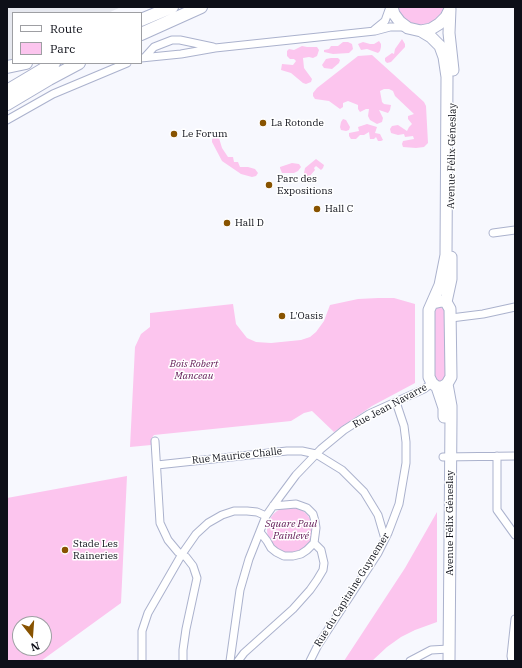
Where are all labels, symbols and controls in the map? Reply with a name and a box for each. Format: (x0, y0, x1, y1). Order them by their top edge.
legend (12, 12, 142, 64)
text: Route (50, 21, 83, 36)
text: Parc (50, 41, 75, 56)
street label: Avenue Félix Géneslay (445, 103, 459, 209)
place label: La Rotonde (271, 117, 324, 129)
marker: La Rotonde (258, 118, 268, 128)
place label: Le Forum (182, 128, 227, 140)
marker: Le Forum (169, 129, 179, 139)
place label: Parc des Expositions (277, 173, 333, 196)
marker: Parc des Expositions (264, 180, 274, 190)
place label: Hall C (325, 203, 353, 215)
marker: Hall C (312, 204, 322, 214)
place label: Hall D (235, 217, 264, 229)
marker: Hall D (222, 218, 232, 228)
place label: L'Oasis (290, 310, 323, 322)
marker: L'Oasis (277, 311, 287, 321)
park label: Bois Robert Manceau (170, 358, 218, 382)
street label: Rue Jean Navarre (351, 381, 429, 431)
street label: Rue Maurice Challe (191, 445, 283, 467)
street label: Avenue Félix Géneslay (444, 470, 456, 576)
park label: Square Paul Painlevé (265, 518, 317, 542)
street label: Rue du Capitaine Guynemer (312, 531, 392, 649)
place label: Stade Les Raineries (73, 538, 118, 562)
marker: Stade Les Raineries (60, 545, 70, 555)
north arrow (12, 616, 52, 656)
text: N (29, 639, 41, 654)

